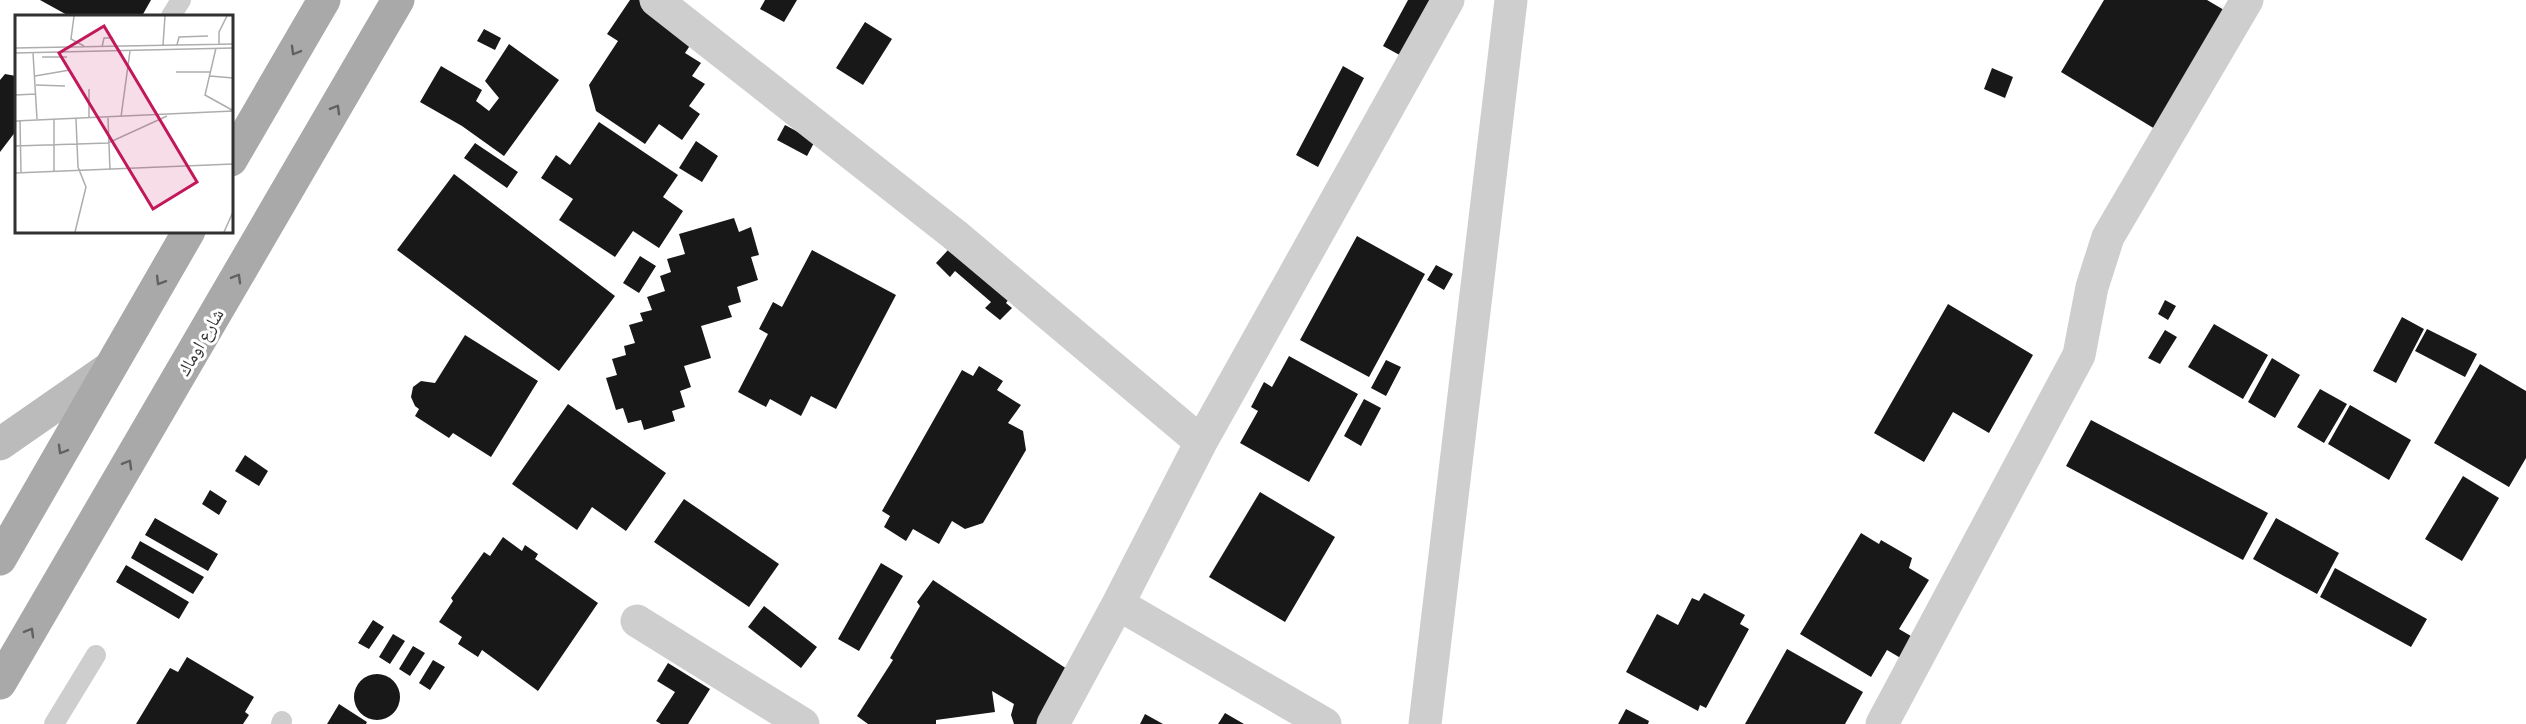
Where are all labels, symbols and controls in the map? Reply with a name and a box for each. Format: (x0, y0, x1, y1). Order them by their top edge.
inset map (15, 15, 232, 232)
one-way arrow (290, 45, 302, 55)
one-way arrow (328, 105, 340, 115)
one-way arrow (230, 274, 241, 284)
one-way arrow (155, 275, 167, 285)
street label: شارع اوماك (170, 303, 230, 381)
one-way arrow (58, 444, 69, 454)
one-way arrow (121, 460, 132, 470)
one-way arrow (22, 628, 34, 638)

